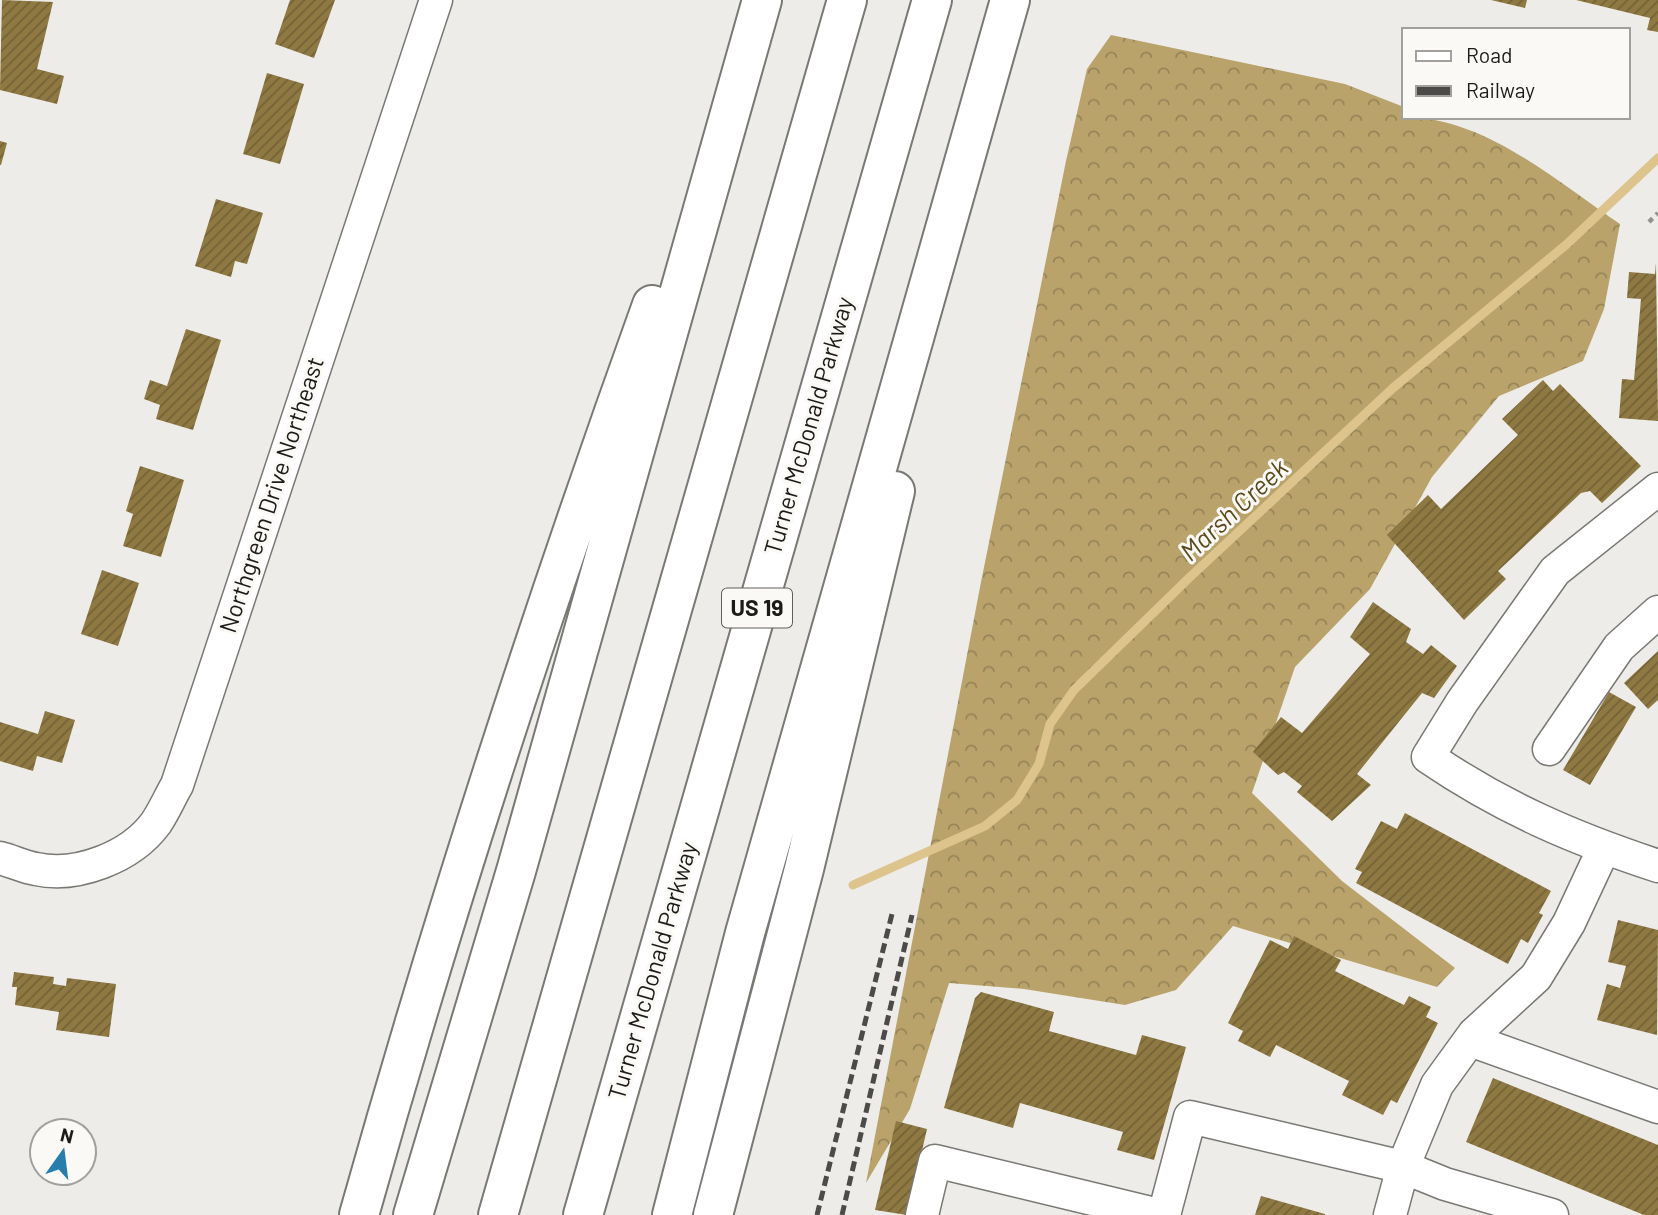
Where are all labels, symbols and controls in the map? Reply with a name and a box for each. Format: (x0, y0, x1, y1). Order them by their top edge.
legend (1402, 28, 1630, 119)
text: Road (1466, 42, 1512, 67)
text: Railway (1466, 77, 1535, 102)
street label: Turner McDonald Parkway (757, 293, 858, 558)
street label: Northgreen Drive Northeast (212, 353, 329, 636)
water label: Marsh Creek (1173, 451, 1293, 566)
road number: US 19 (722, 588, 792, 628)
street label: Turner McDonald Parkway (601, 838, 702, 1103)
north arrow (28, 1117, 98, 1187)
text: N (58, 1122, 76, 1148)

